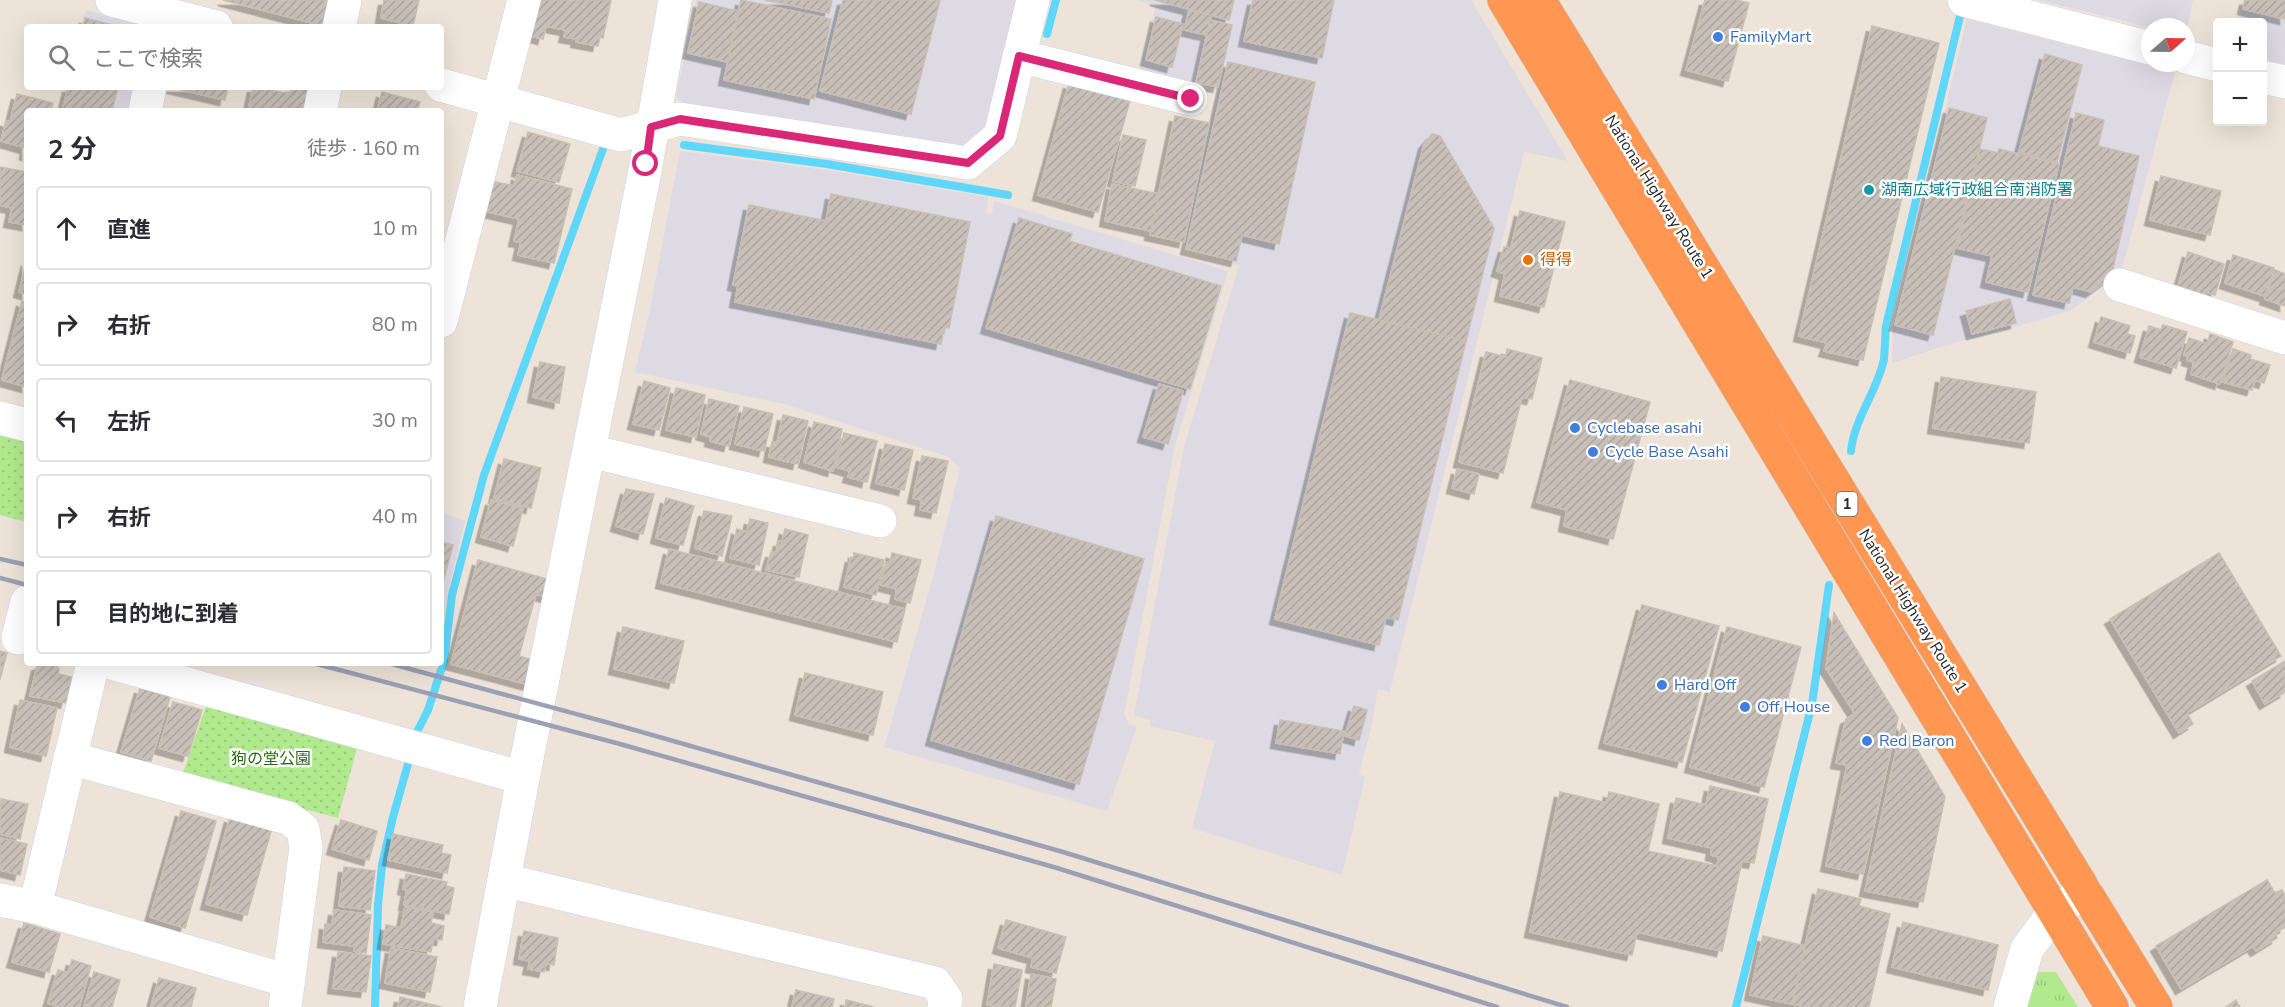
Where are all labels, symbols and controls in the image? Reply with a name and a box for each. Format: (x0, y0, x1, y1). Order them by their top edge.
north arrow (2141, 18, 2195, 72)
map controls (2213, 18, 2267, 126)
button: + (2213, 18, 2267, 72)
search box (24, 24, 444, 90)
place label: FamilyMart (1730, 26, 1811, 48)
marker: FamilyMart (1711, 30, 1725, 44)
icon: search (45, 41, 78, 74)
text: ここで検索 (93, 44, 203, 74)
button: − (2213, 72, 2267, 126)
route end (1177, 85, 1203, 111)
street label: National Highway Route 1 (1599, 111, 1719, 283)
text: 2 分 (48, 132, 97, 167)
text: 徒歩 · 160 m (307, 135, 420, 162)
route start (632, 150, 658, 176)
place label: 湖南広域行政組合南消防署 (1881, 179, 2073, 201)
marker: 湖南広域行政組合南消防署 (1862, 183, 1876, 197)
icon: ahead (50, 212, 83, 245)
text: 直進 (107, 215, 151, 245)
text: 10 m (372, 215, 418, 242)
place label: 得得 (1540, 249, 1572, 271)
marker: 得得 (1521, 253, 1535, 267)
icon: right (50, 308, 83, 341)
text: 右折 (107, 311, 151, 341)
text: 80 m (372, 311, 418, 338)
icon: left (50, 404, 83, 437)
text: 左折 (107, 407, 151, 437)
text: 30 m (372, 407, 418, 434)
place label: Cyclebase asahi (1587, 417, 1702, 439)
marker: Cyclebase asahi (1568, 421, 1582, 435)
place label: Cycle Base Asahi (1605, 441, 1728, 463)
marker: Cycle Base Asahi (1586, 445, 1600, 459)
road number: 1 (1836, 492, 1858, 516)
icon: right (50, 500, 83, 533)
text: 右折 (107, 503, 151, 533)
text: 40 m (372, 503, 418, 530)
street label: National Highway Route 1 (1853, 525, 1973, 697)
icon: arrive (50, 596, 83, 629)
text: 目的地に到着 (107, 599, 239, 629)
place label: Hard Off (1674, 674, 1737, 696)
marker: Hard Off (1655, 678, 1669, 692)
place label: Off House (1757, 696, 1830, 718)
marker: Off House (1738, 700, 1752, 714)
place label: Red Baron (1879, 730, 1954, 752)
marker: Red Baron (1860, 734, 1874, 748)
park label: 狗の堂公園 (231, 748, 311, 770)

